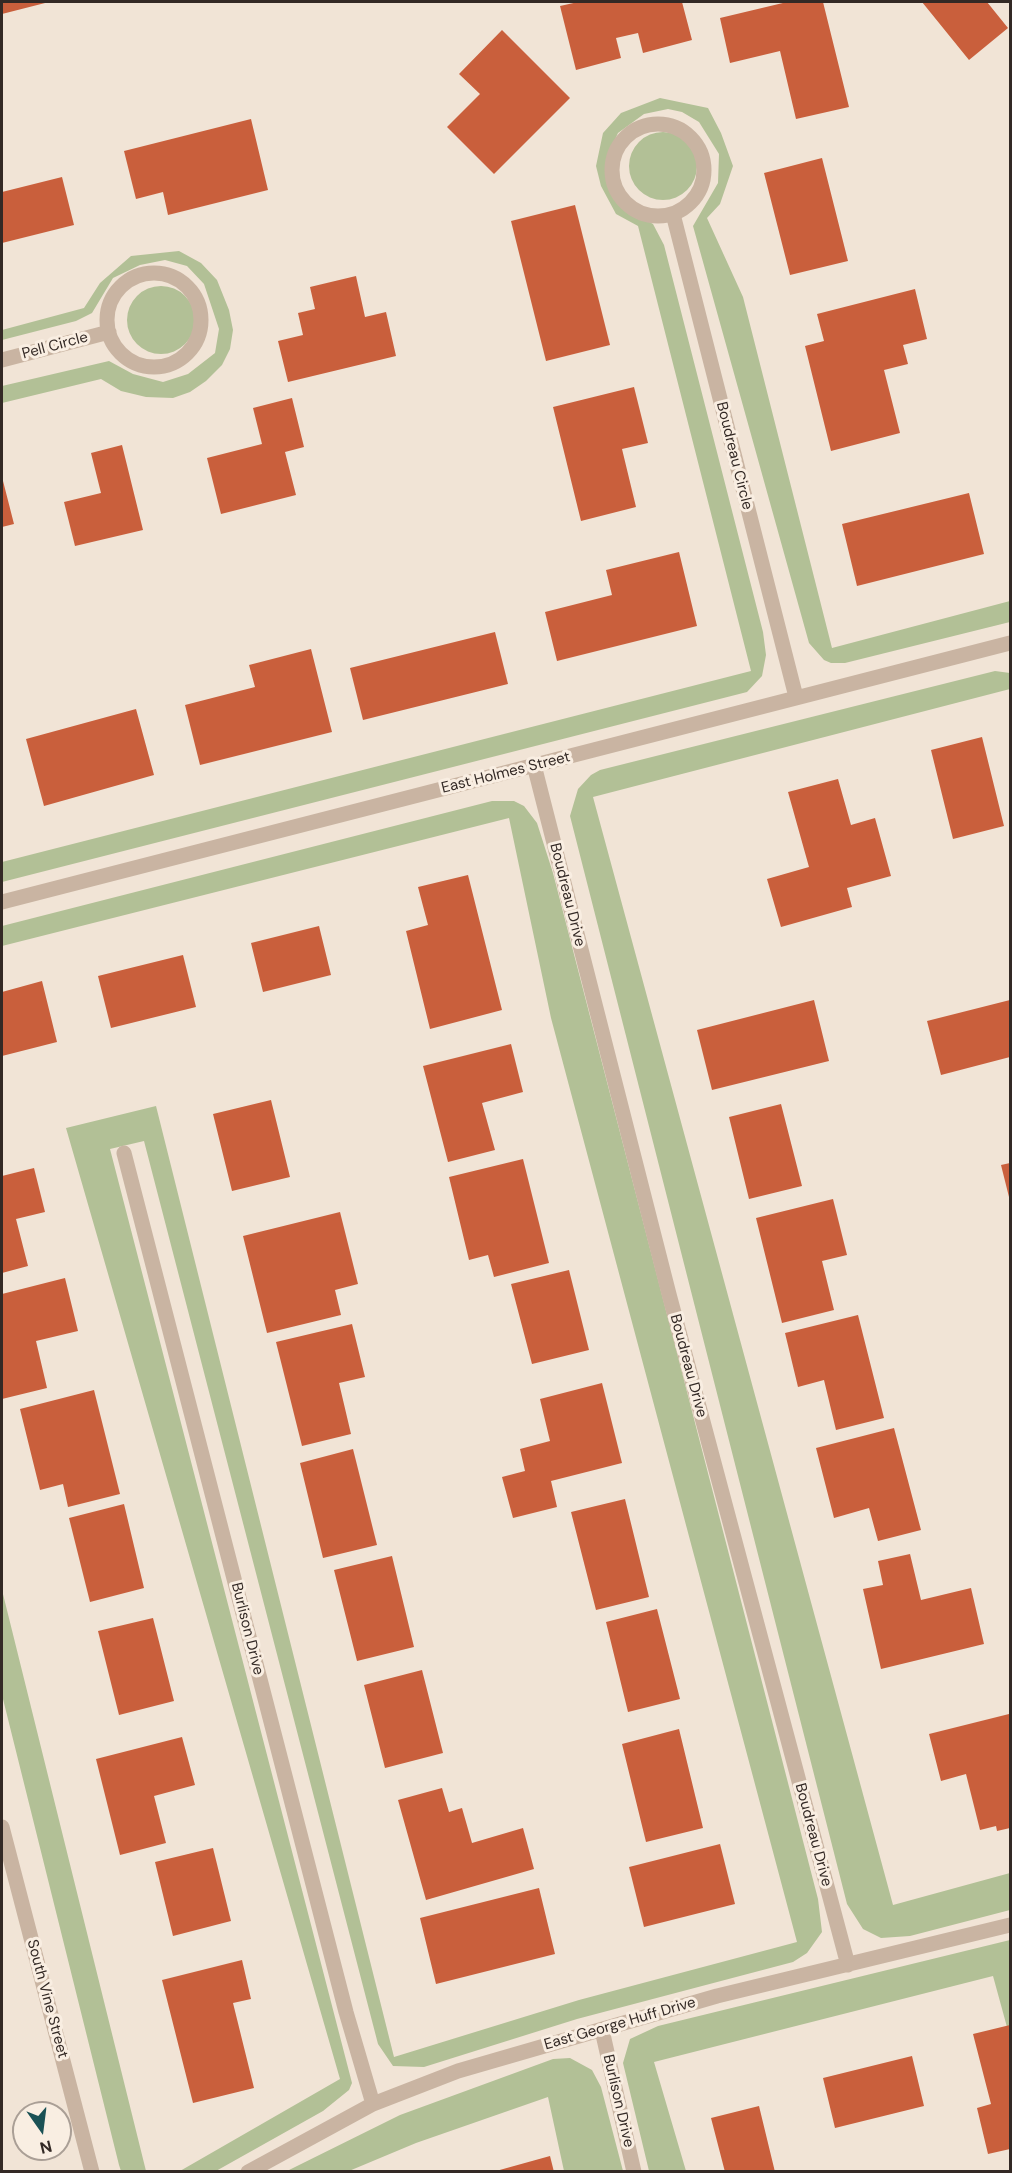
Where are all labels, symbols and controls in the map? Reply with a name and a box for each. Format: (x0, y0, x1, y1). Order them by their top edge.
street label: Pell Circle (20, 329, 90, 363)
street label: Boudreau Circle (712, 400, 756, 512)
street label: East Holmes Street (440, 748, 572, 798)
street label: Boudreau Drive (545, 841, 589, 949)
street label: Boudreau Drive (666, 1312, 710, 1420)
street label: Burlison Drive (227, 1581, 267, 1677)
street label: Boudreau Drive (791, 1781, 835, 1889)
street label: South Vine Street (23, 1938, 71, 2060)
street label: East George Huff Drive (542, 1994, 698, 2054)
street label: Burlison Drive (599, 2053, 637, 2149)
north arrow (12, 2101, 72, 2161)
text: N (38, 2135, 54, 2159)

